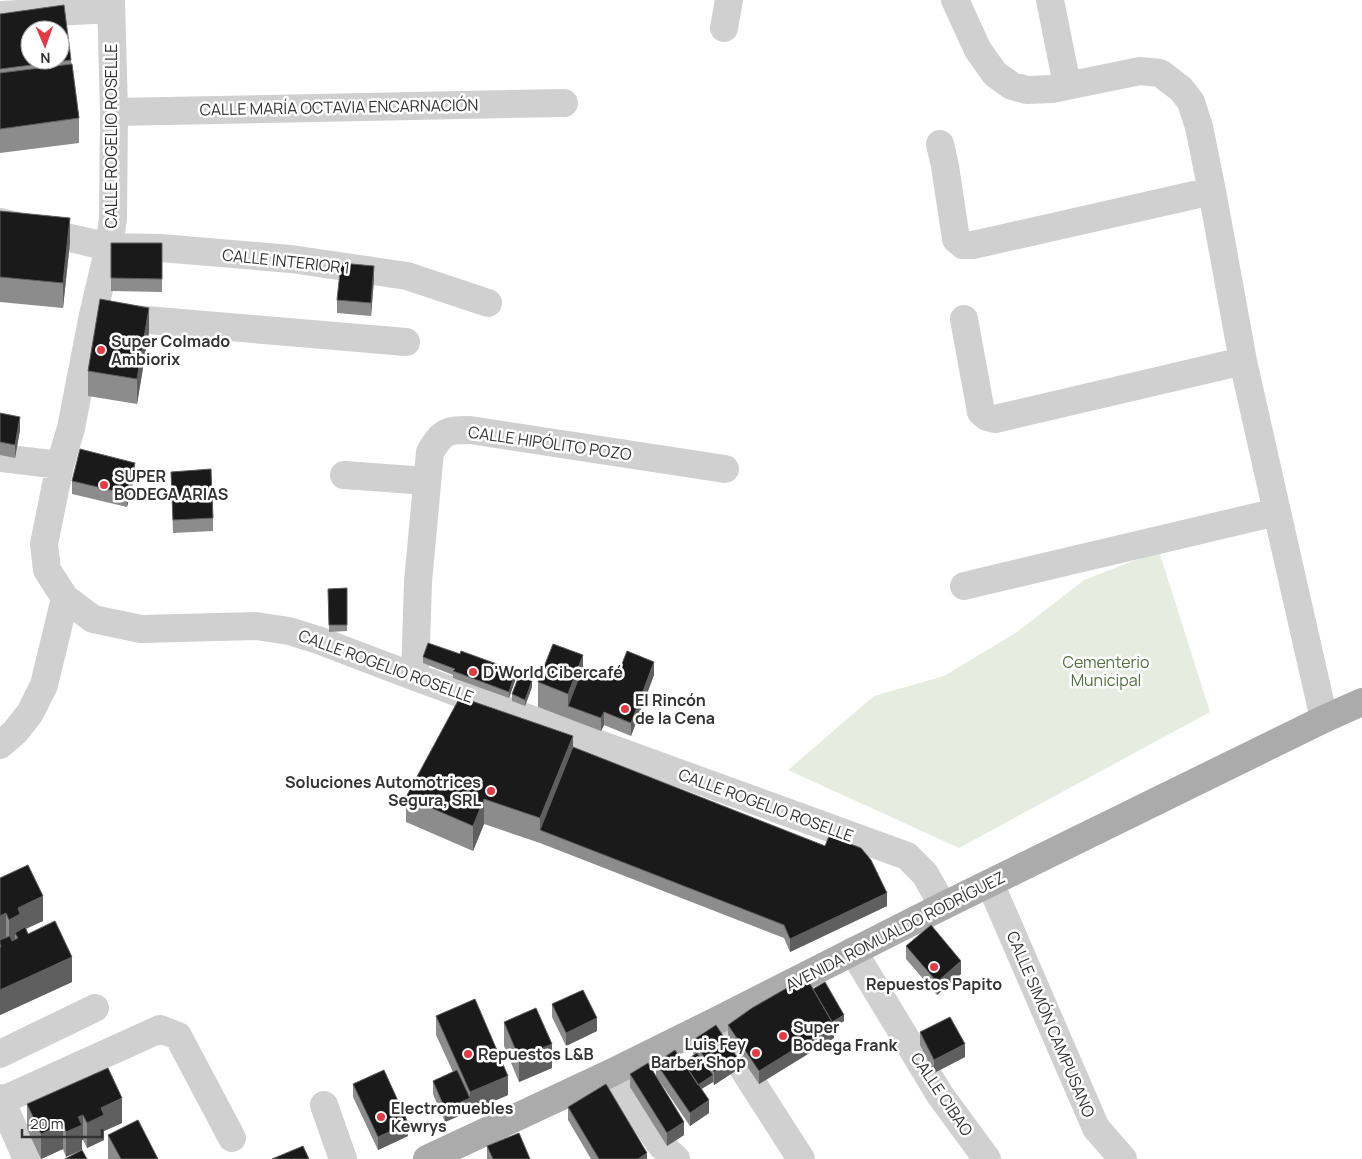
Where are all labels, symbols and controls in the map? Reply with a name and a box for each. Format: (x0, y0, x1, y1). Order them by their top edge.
north arrow (20, 20, 70, 70)
street label: CALLE ROGELIO ROSELLE (100, 44, 122, 228)
text: N (40, 49, 51, 68)
street label: CALLE MARÍA OCTAVIA ENCARNACIÓN (200, 94, 478, 120)
street label: CALLE INTERIOR 1 (221, 243, 351, 279)
place label: Super Colmado Ambiorix (111, 330, 230, 370)
marker: Super Colmado Ambiorix (95, 344, 107, 356)
street label: CALLE HIPÓLITO POZO (467, 421, 633, 465)
place label: SUPER BODEGA ARIAS (114, 465, 228, 505)
marker: SUPER BODEGA ARIAS (98, 479, 110, 491)
street label: CALLE ROGELIO ROSELLE (295, 624, 477, 708)
park label: Cementerio Municipal (1062, 651, 1150, 691)
place label: D'World Cibercafé (483, 661, 623, 683)
marker: D'World Cibercafé (467, 666, 479, 678)
place label: El Rincón de la Cena (635, 689, 715, 729)
marker: El Rincón de la Cena (619, 703, 631, 715)
street label: CALLE ROGELIO ROSELLE (675, 763, 857, 847)
place label: Soluciones Automotrices Segura, SRL (285, 771, 481, 811)
marker: Soluciones Automotrices Segura, SRL (485, 785, 497, 797)
street label: AVENIDA ROMUALDO RODRÍGUEZ (781, 866, 1009, 996)
street label: CALLE SIMÓN CAMPUSANO (1002, 927, 1100, 1121)
marker: Repuestos Papito (928, 961, 940, 973)
place label: Repuestos Papito (866, 973, 1002, 995)
place label: Super Bodega Frank (793, 1016, 898, 1056)
marker: Super Bodega Frank (777, 1030, 789, 1042)
place label: Luis Fey Barber Shop (651, 1033, 746, 1073)
place label: Repuestos L&B (478, 1043, 593, 1065)
marker: Luis Fey Barber Shop (750, 1047, 762, 1059)
marker: Repuestos L&B (462, 1048, 474, 1060)
street label: CALLE CIBAO (906, 1048, 978, 1140)
place label: Electromuebles Kewrys (391, 1097, 514, 1137)
scale bar (22, 1106, 102, 1138)
marker: Electromuebles Kewrys (375, 1111, 387, 1123)
text: 20 m (30, 1113, 63, 1134)

